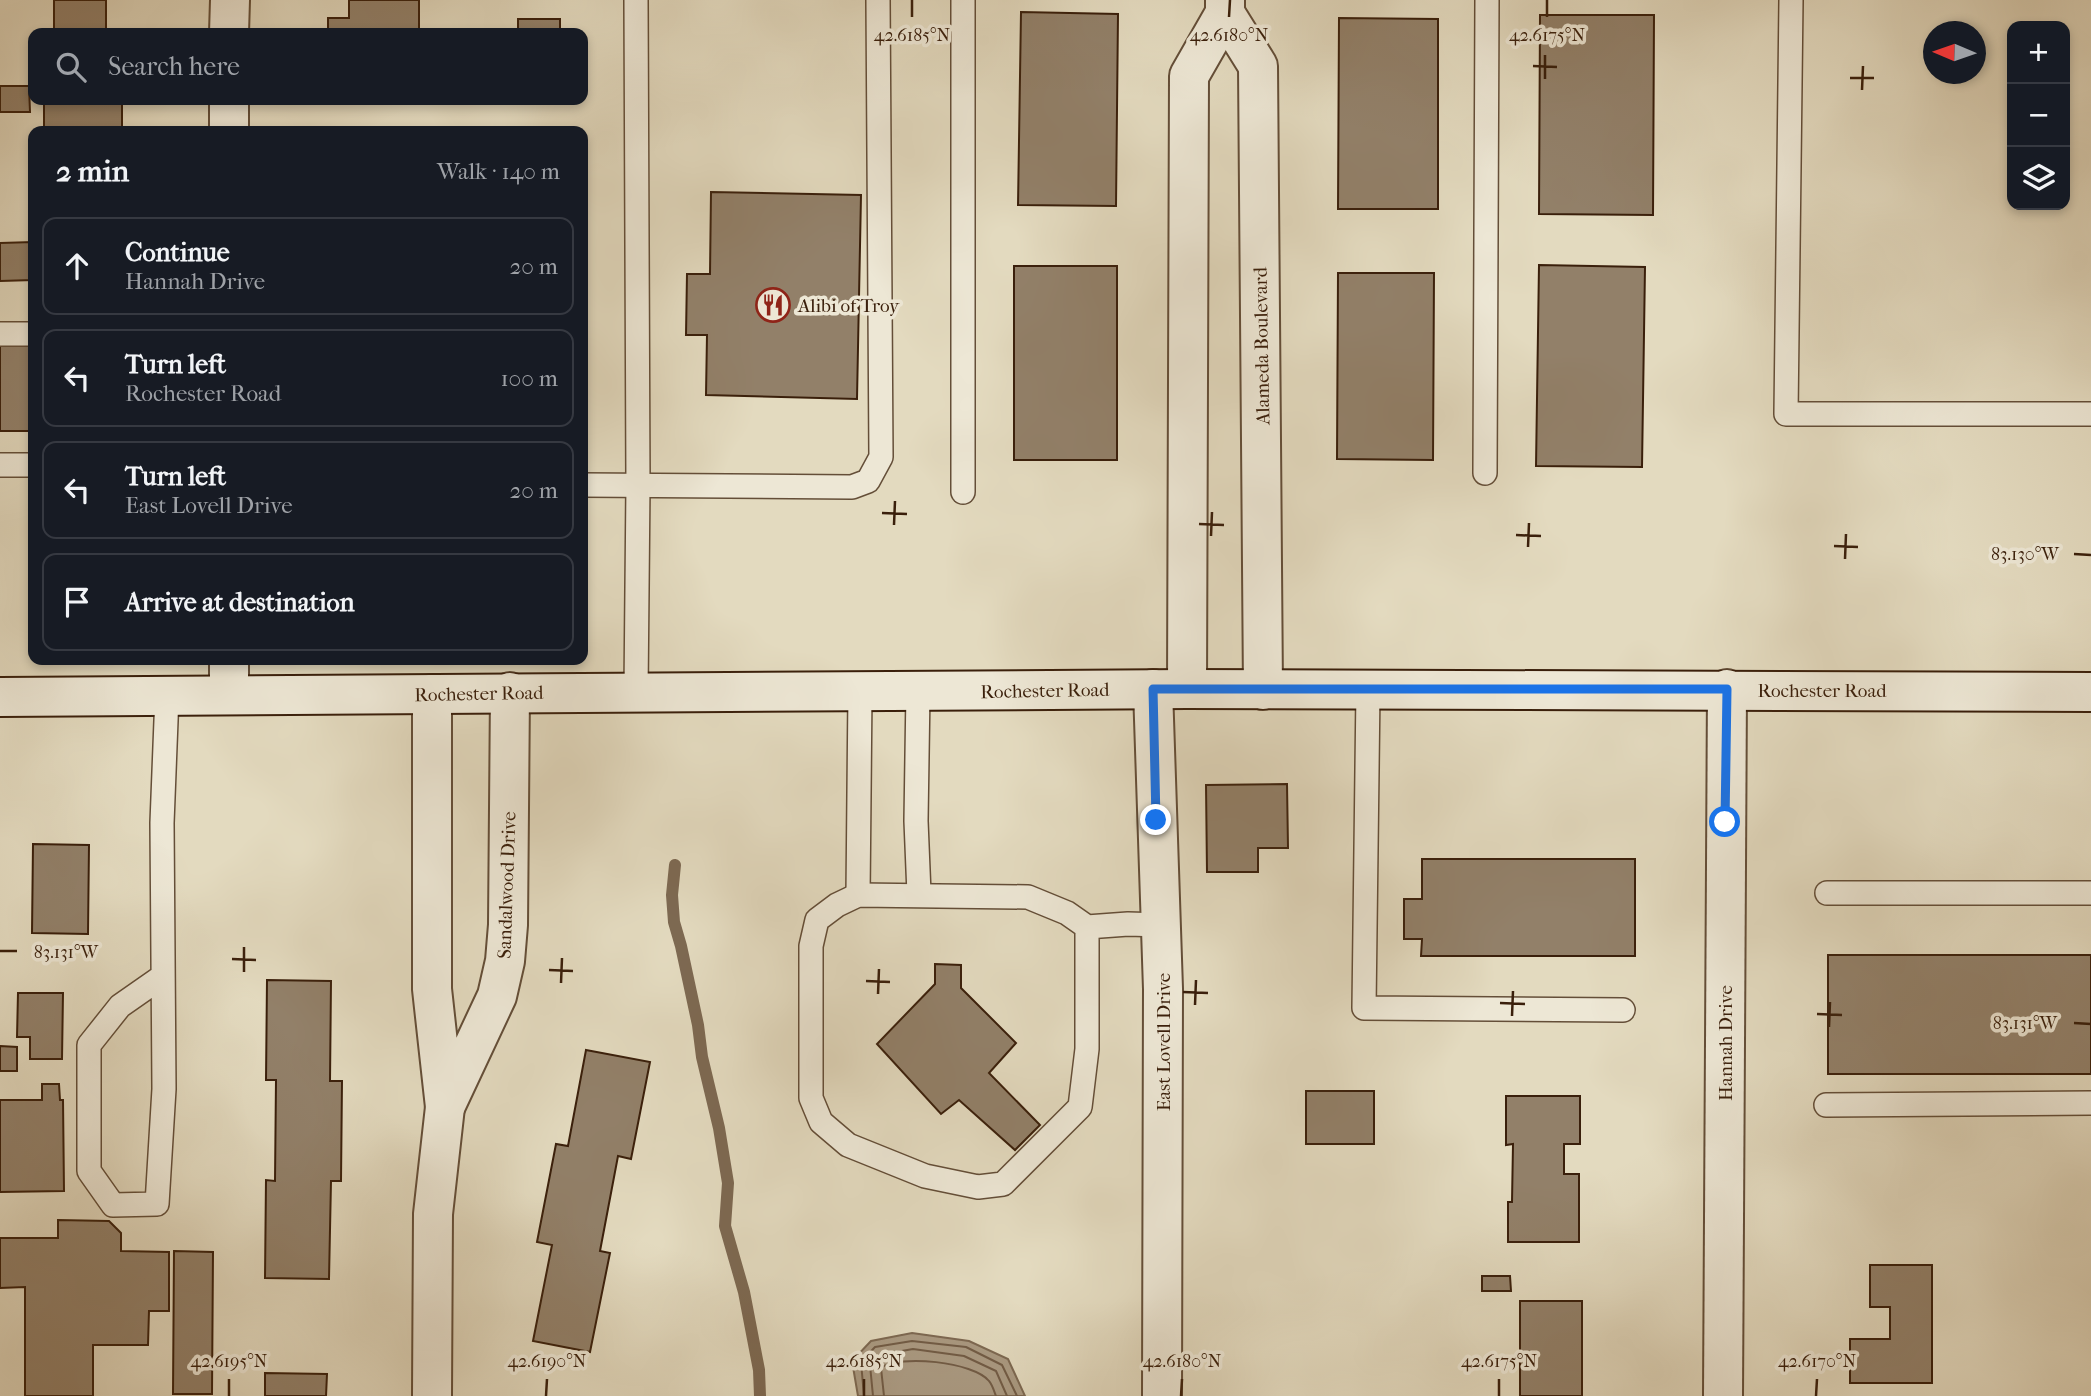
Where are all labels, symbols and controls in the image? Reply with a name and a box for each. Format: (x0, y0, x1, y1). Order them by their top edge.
north arrow (1923, 21, 1986, 84)
map controls (2007, 21, 2070, 210)
button: + (2007, 21, 2070, 84)
text: 42.6185°N (874, 25, 951, 46)
text: 42.6180°N (1190, 25, 1269, 46)
text: 42.6175°N (1509, 25, 1585, 46)
search box (28, 28, 588, 105)
icon: search (52, 48, 90, 86)
text: Search here (108, 51, 240, 82)
button: − (2007, 84, 2070, 147)
button: layers (2007, 147, 2070, 210)
text: 2 min (56, 154, 129, 189)
text: Walk · 140 m (437, 158, 560, 185)
text: Continue (125, 237, 230, 268)
icon: ahead (58, 247, 96, 285)
text: 20 m (509, 253, 558, 280)
street label: Alameda Boulevard (1250, 266, 1274, 426)
text: Hannah Drive (125, 268, 265, 295)
restaurant icon: Alibi of Troy (754, 286, 792, 324)
place label: Alibi of Troy (797, 295, 900, 317)
text: Turn left (125, 349, 226, 380)
icon: left (58, 359, 96, 397)
text: 100 m (500, 365, 558, 392)
text: Rochester Road (125, 380, 281, 407)
text: Turn left (125, 461, 226, 492)
icon: left (58, 471, 96, 509)
text: 20 m (509, 477, 558, 504)
text: East Lovell Drive (125, 492, 293, 519)
text: 83.130°W (1991, 544, 2060, 565)
icon: arrive (58, 583, 96, 621)
text: Arrive at destination (125, 587, 355, 618)
street label: Rochester Road (980, 679, 1110, 703)
street label: Rochester Road (1757, 680, 1887, 702)
street label: Rochester Road (414, 682, 544, 706)
route end (1140, 804, 1171, 835)
route start (1709, 806, 1740, 837)
street label: Sandalwood Drive (493, 811, 521, 959)
text: 83.131°W (34, 942, 100, 963)
street label: East Lovell Drive (1153, 973, 1175, 1111)
street label: Hannah Drive (1715, 985, 1737, 1101)
text: 83.131°W (1993, 1013, 2059, 1034)
text: 42.6195°N (191, 1351, 268, 1372)
text: 42.6190°N (507, 1351, 587, 1372)
text: 42.6185°N (826, 1351, 903, 1372)
text: 42.6180°N (1143, 1351, 1222, 1372)
text: 42.6175°N (1461, 1351, 1537, 1372)
text: 42.6170°N (1778, 1351, 1856, 1372)

